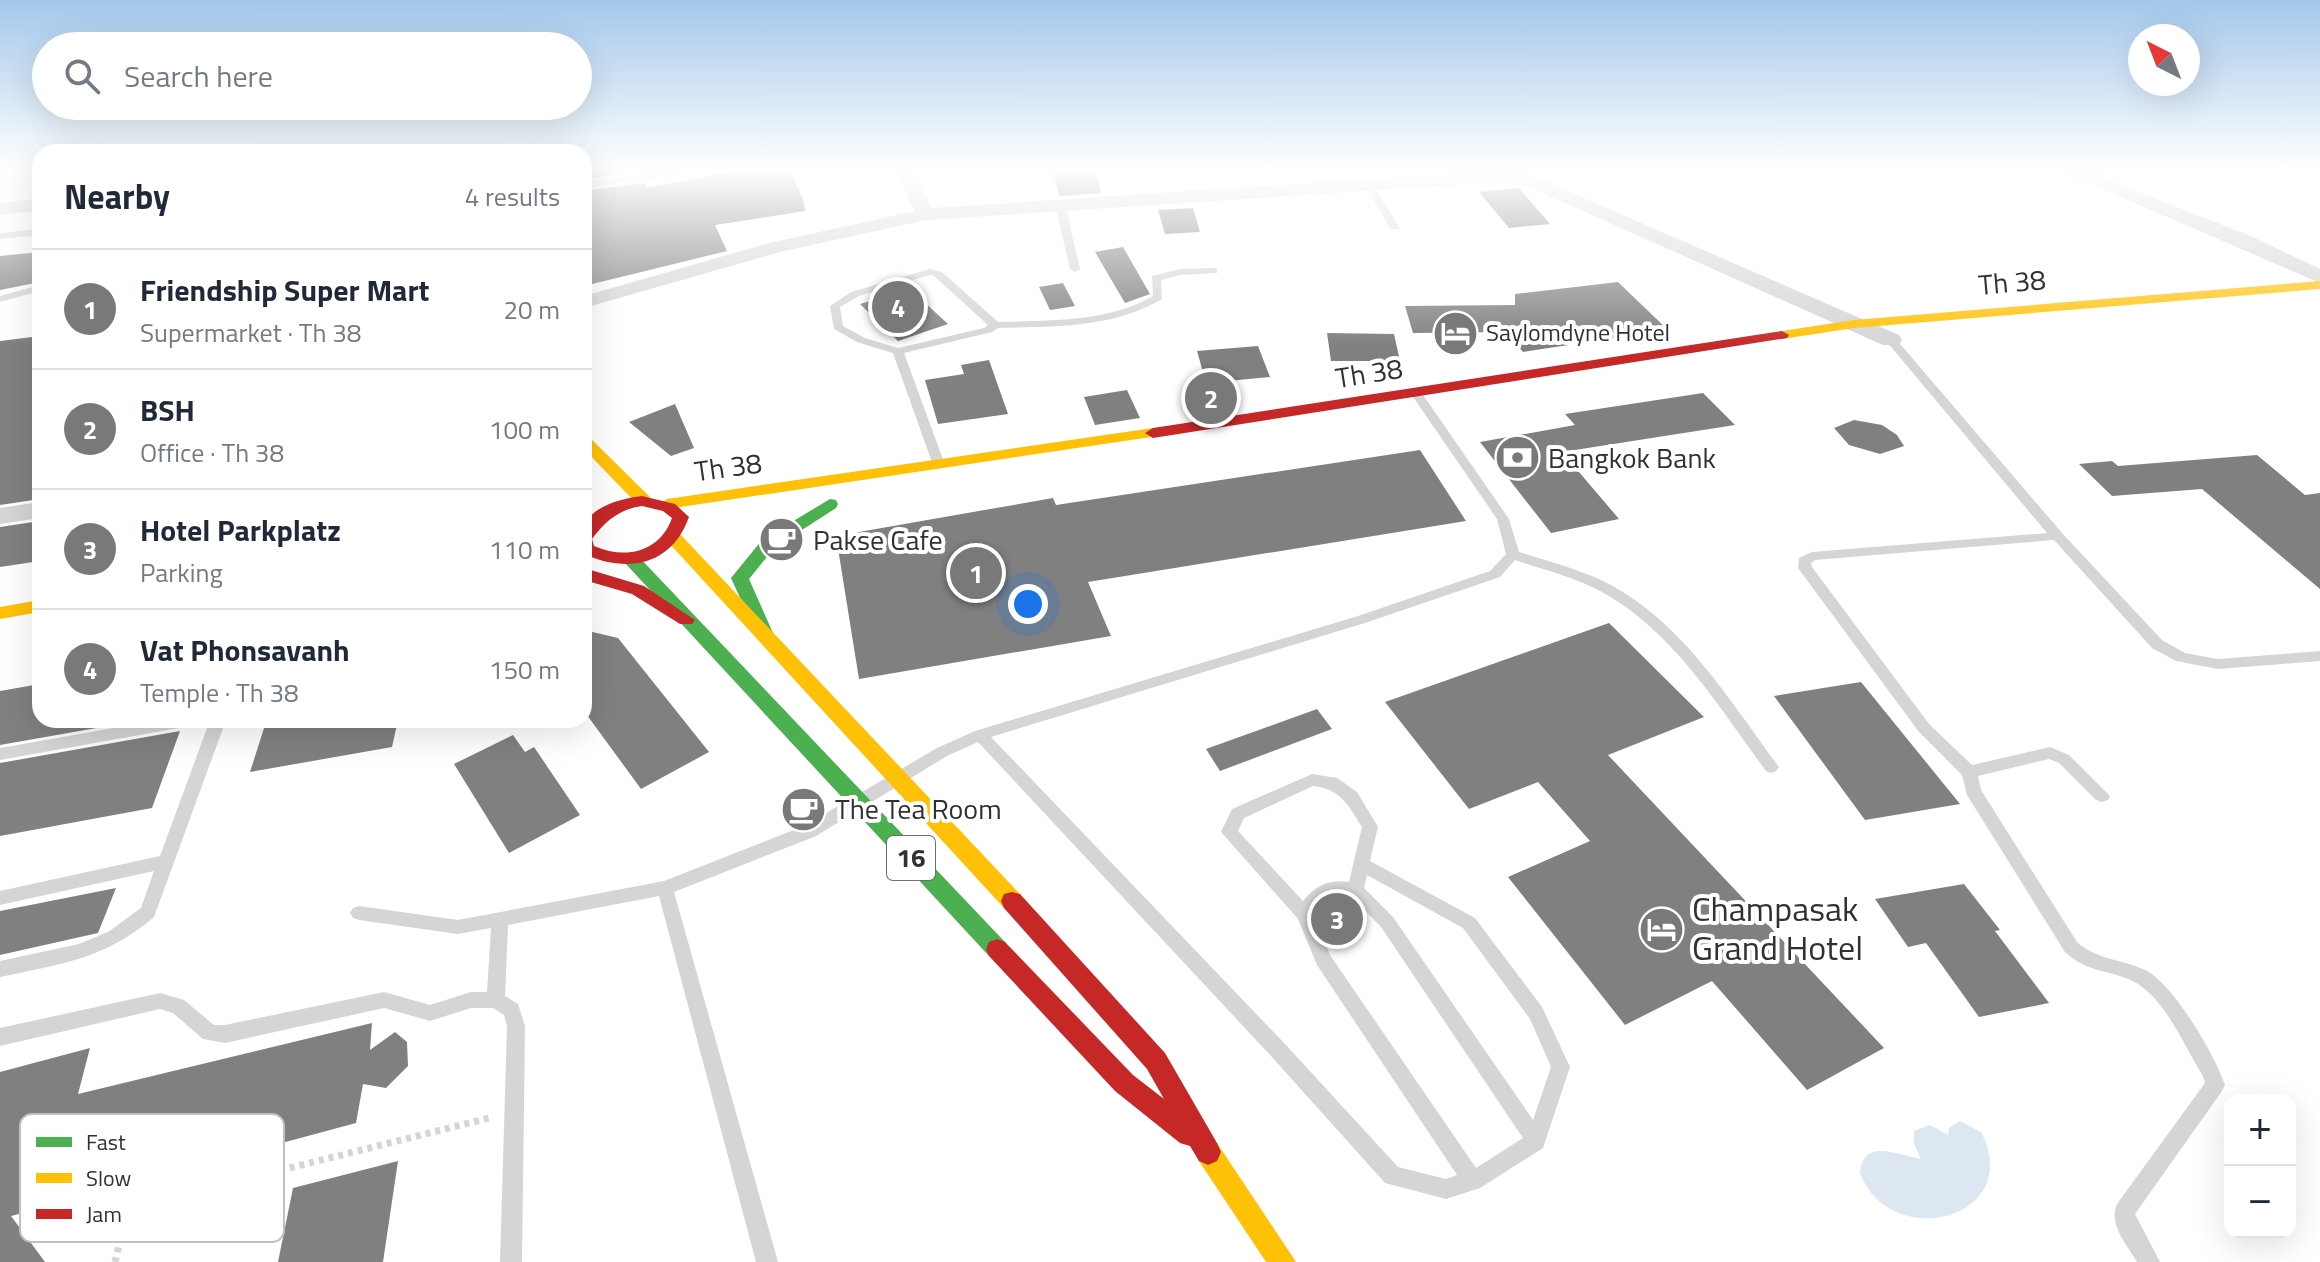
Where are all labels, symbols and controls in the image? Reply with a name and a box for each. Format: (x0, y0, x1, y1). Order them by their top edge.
north arrow (2128, 24, 2200, 96)
search box (32, 32, 592, 120)
text: Search here (124, 53, 273, 99)
icon: search (60, 54, 104, 98)
text: Nearby (64, 170, 170, 222)
text: 4 results (465, 177, 560, 216)
street label: Th 38 (1977, 257, 2047, 306)
text: Friendship Super Mart (140, 267, 430, 313)
pin: 4 (872, 277, 924, 337)
text: 1 (83, 290, 97, 329)
text: 20 m (503, 290, 560, 329)
hotel icon: Saylomdyne Hotel (1431, 309, 1479, 357)
text: Supermarket · Th 38 (140, 313, 361, 352)
place label: Saylomdyne Hotel (1486, 314, 1670, 350)
street label: Th 38 (1332, 346, 1406, 399)
pin: 2 (1185, 368, 1237, 428)
text: BSH (140, 387, 195, 433)
text: 2 (83, 410, 97, 449)
text: 100 m (489, 410, 560, 449)
text: Office · Th 38 (140, 433, 284, 472)
bank icon: Bangkok Bank (1493, 434, 1541, 482)
place label: Bangkok Bank (1548, 436, 1716, 479)
street label: Th 38 (692, 441, 764, 492)
text: Hotel Parkplatz (140, 507, 341, 553)
cafe icon: Pakse Cafe (758, 516, 806, 564)
place label: Pakse Cafe (813, 518, 943, 561)
text: 3 (83, 530, 97, 569)
text: 110 m (489, 530, 560, 569)
pin: 1 (950, 543, 1002, 603)
text: Parking (140, 553, 223, 592)
your location (1008, 584, 1048, 624)
text: Vat Phonsavanh (140, 627, 350, 673)
text: 4 (83, 650, 97, 689)
text: 150 m (489, 650, 560, 689)
text: Temple · Th 38 (140, 673, 299, 712)
cafe icon: The Tea Room (780, 785, 828, 833)
place label: The Tea Room (835, 787, 1002, 830)
road number: 16 (887, 836, 935, 880)
place label: Champasak Grand Hotel (1692, 882, 1863, 973)
pin: 3 (1311, 889, 1363, 949)
hotel icon: Champasak Grand Hotel (1637, 905, 1685, 953)
map controls (2224, 1094, 2296, 1238)
button: + (2224, 1094, 2296, 1166)
legend (20, 1114, 284, 1242)
text: Fast (86, 1125, 126, 1159)
text: Slow (86, 1161, 132, 1195)
button: − (2224, 1166, 2296, 1238)
text: Jam (86, 1197, 122, 1231)

